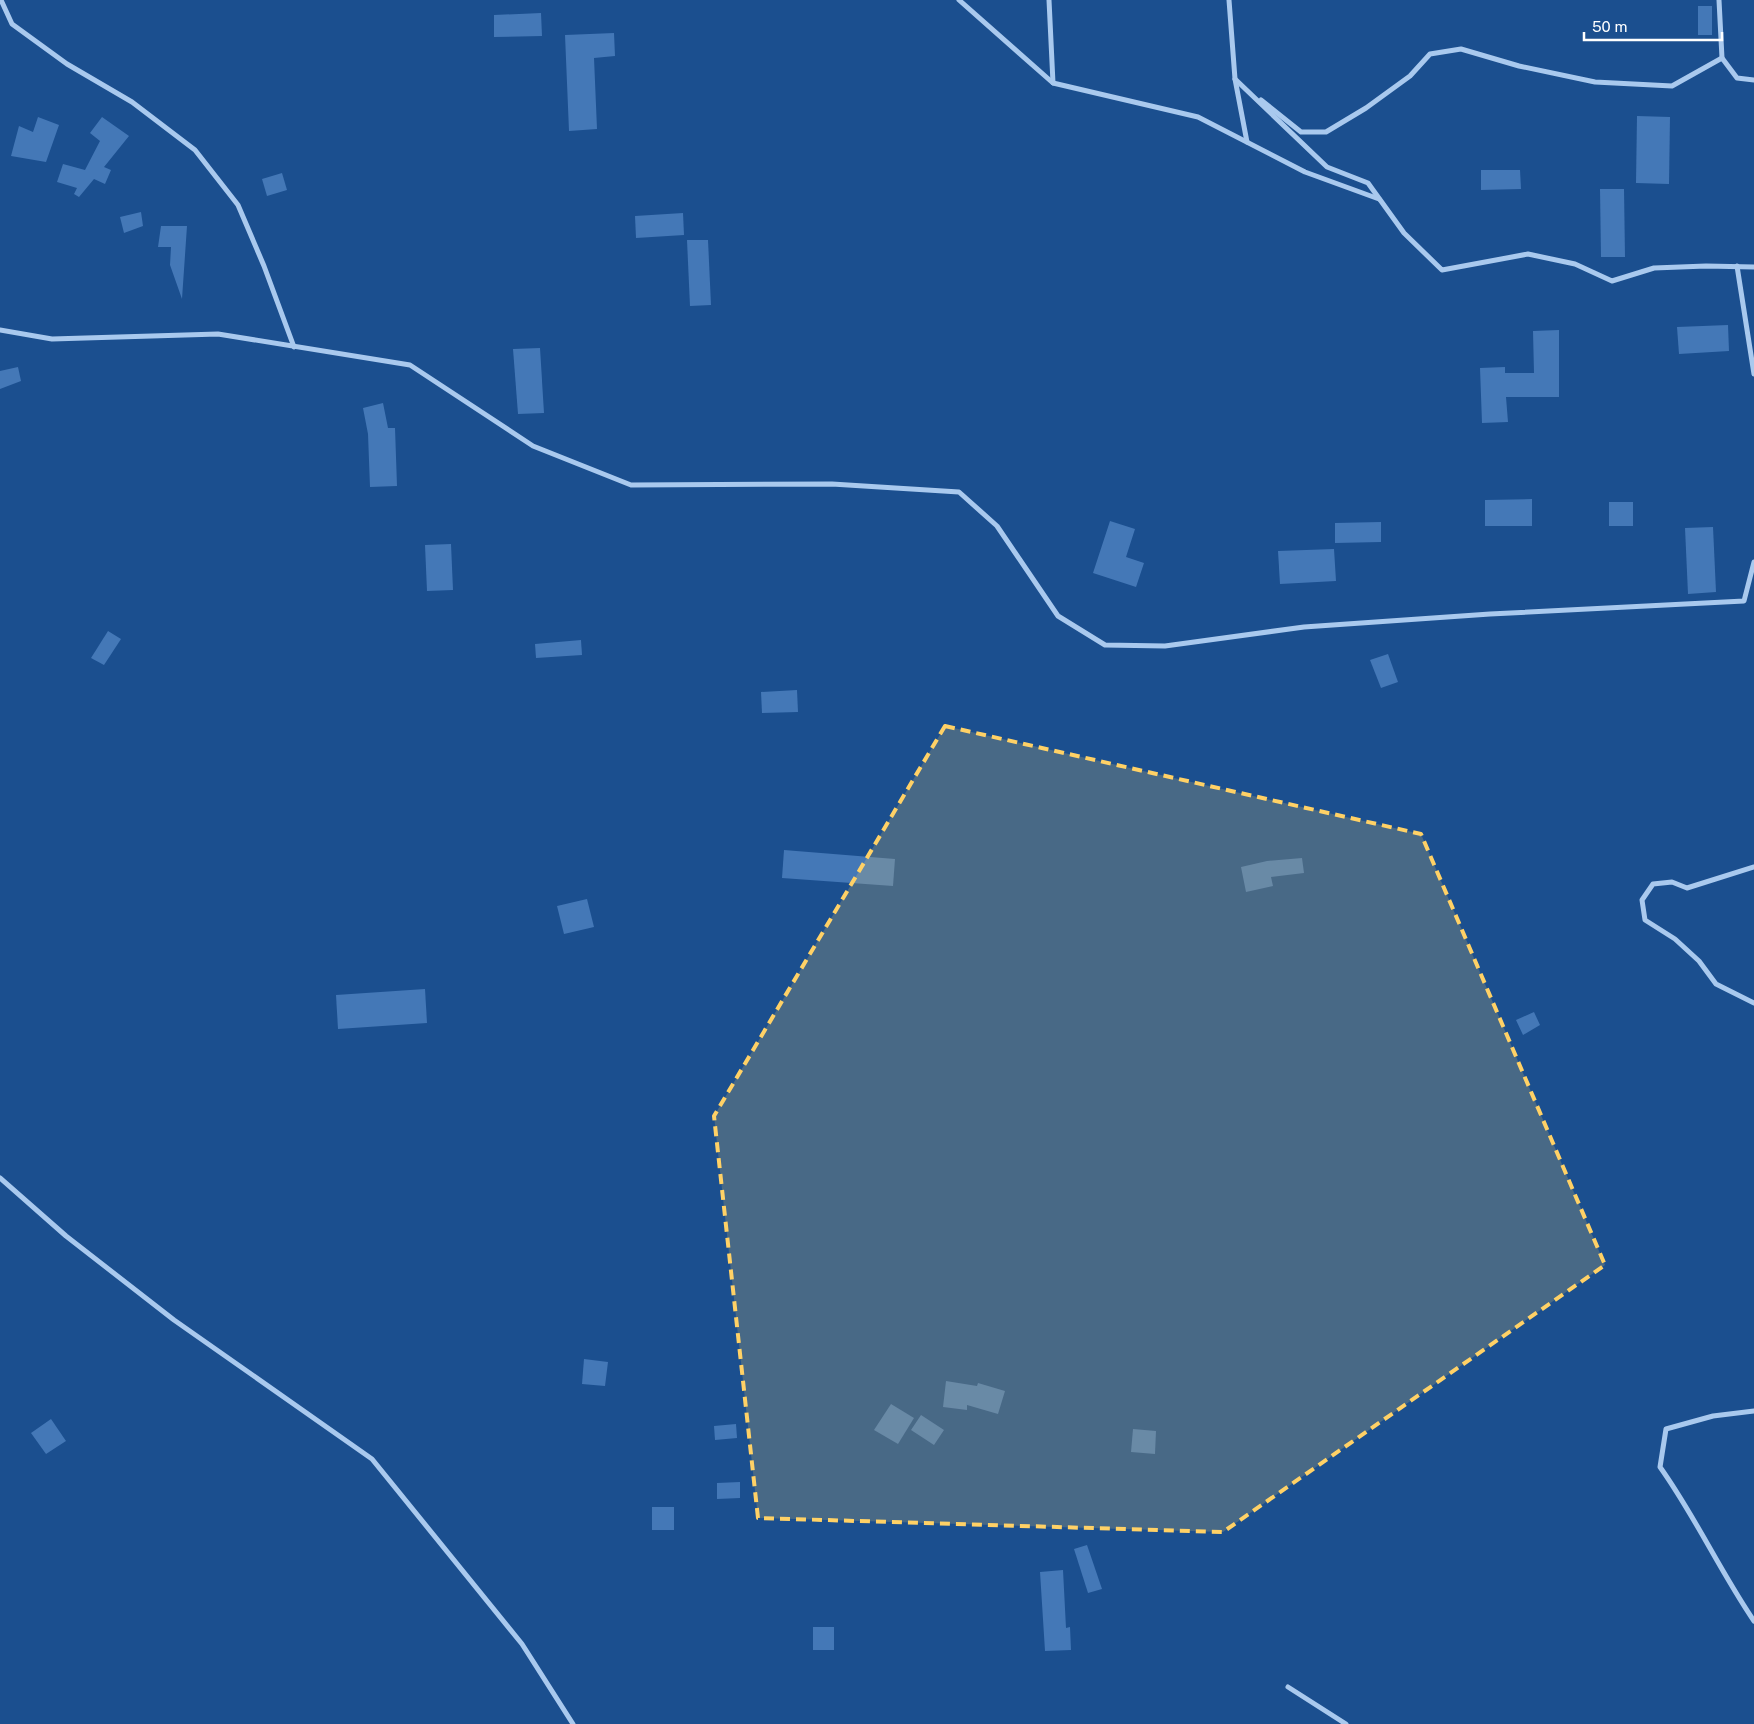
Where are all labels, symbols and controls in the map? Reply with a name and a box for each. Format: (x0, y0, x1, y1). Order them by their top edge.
scale bar (1584, 10, 1722, 42)
text: 50 m (1592, 18, 1627, 35)

